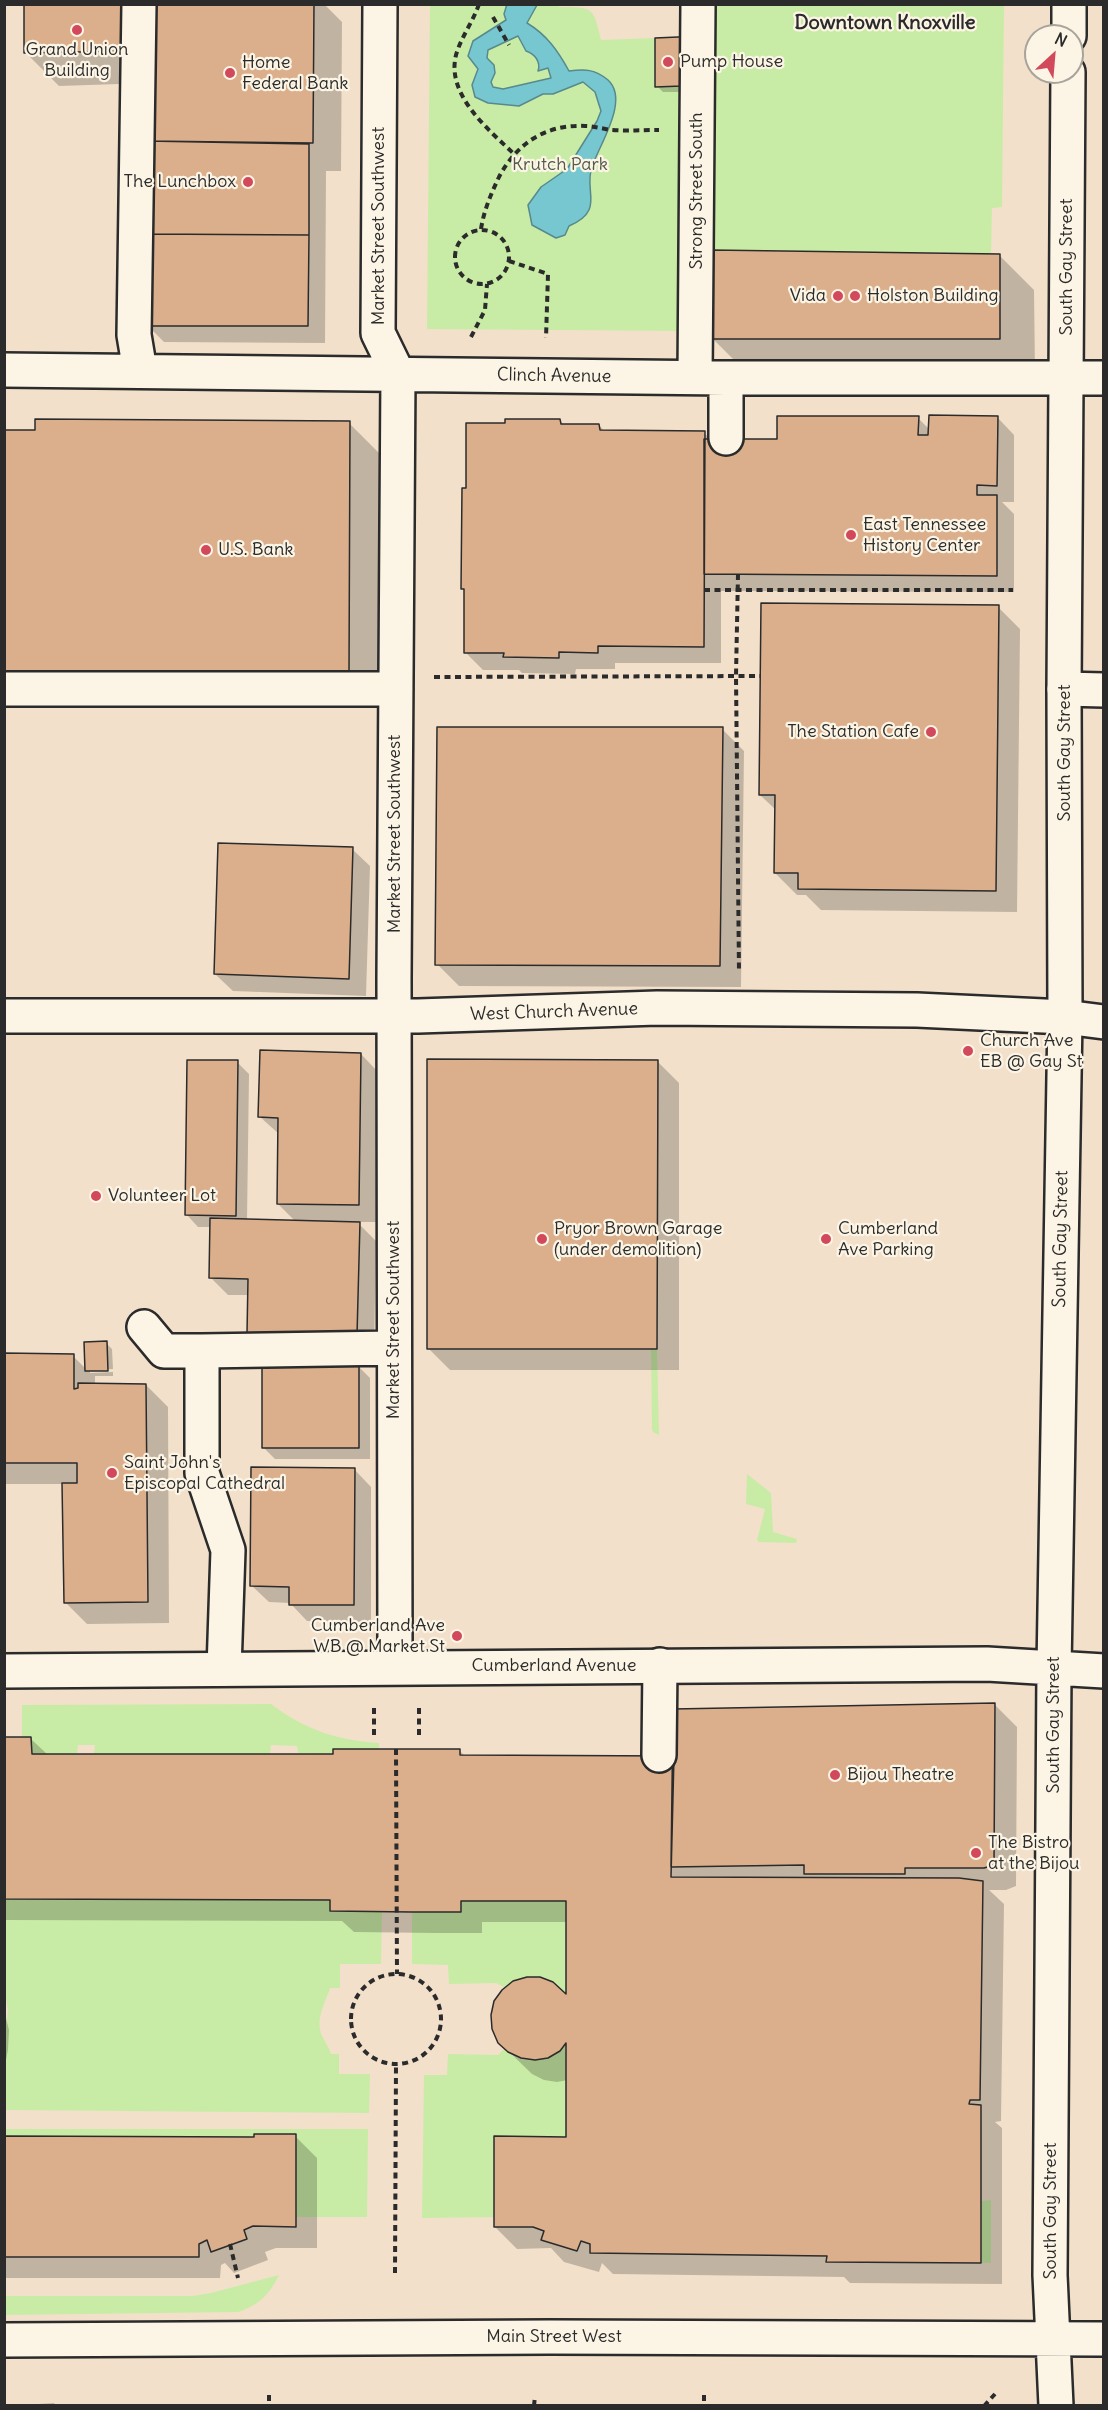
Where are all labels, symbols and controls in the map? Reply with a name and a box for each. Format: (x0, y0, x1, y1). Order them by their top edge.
district label: Downtown Knoxville (794, 11, 976, 35)
marker: Grand Union Building (70, 23, 84, 37)
north arrow (1024, 24, 1084, 84)
text: N (1052, 28, 1070, 51)
place label: Grand Union Building (26, 39, 128, 82)
place label: Pump House (680, 51, 783, 73)
place label: Home Federal Bank (242, 52, 349, 94)
marker: Pump House (661, 55, 675, 69)
marker: Home Federal Bank (223, 66, 237, 80)
street label: Strong Street South (686, 112, 708, 270)
street label: Market Street Southwest (368, 127, 390, 325)
park label: Krutch Park (512, 154, 608, 176)
place label: The Lunchbox (124, 171, 236, 193)
marker: The Lunchbox (241, 175, 255, 189)
street label: South Gay Street (1056, 198, 1078, 336)
place label: Vida (790, 285, 826, 307)
place label: Holston Building (867, 285, 999, 307)
marker: Vida (831, 289, 845, 303)
marker: Holston Building (848, 289, 862, 303)
street label: Clinch Avenue (497, 364, 611, 388)
place label: East Tennessee History Center (863, 514, 986, 556)
marker: East Tennessee History Center (844, 528, 858, 542)
place label: U.S. Bank (218, 539, 293, 561)
marker: U.S. Bank (199, 543, 213, 557)
street label: South Gay Street (1054, 684, 1076, 822)
place label: The Station Cafe (787, 721, 919, 743)
marker: The Station Cafe (924, 725, 938, 739)
street label: Market Street Southwest (384, 735, 406, 933)
street label: West Church Avenue (470, 998, 638, 1026)
place label: Church Ave EB @ Gay St (980, 1030, 1082, 1072)
marker: Church Ave EB @ Gay St (961, 1044, 975, 1058)
street label: South Gay Street (1049, 1170, 1073, 1308)
place label: Volunteer Lot (108, 1185, 216, 1207)
marker: Volunteer Lot (89, 1189, 103, 1203)
place label: Pryor Brown Garage (under demolition) (554, 1218, 722, 1260)
place label: Cumberland Ave Parking (838, 1218, 938, 1260)
street label: Market Street Southwest (383, 1221, 405, 1419)
marker: Pryor Brown Garage (under demolition) (535, 1232, 549, 1246)
marker: Cumberland Ave Parking (819, 1232, 833, 1246)
place label: Saint John's Episcopal Cathedral (124, 1452, 285, 1494)
marker: Saint John's Episcopal Cathedral (105, 1466, 119, 1480)
place label: Cumberland Ave WB @ Market St (311, 1615, 445, 1658)
marker: Cumberland Ave WB @ Market St (450, 1629, 464, 1643)
street label: Cumberland Avenue (472, 1655, 636, 1677)
street label: South Gay Street (1043, 1656, 1065, 1794)
place label: Bijou Theatre (847, 1764, 954, 1786)
marker: Bijou Theatre (828, 1768, 842, 1782)
place label: The Bistro at the Bijou (988, 1832, 1080, 1874)
marker: The Bistro at the Bijou (969, 1846, 983, 1860)
street label: South Gay Street (1040, 2142, 1062, 2280)
street label: Main Street West (486, 2326, 622, 2348)

